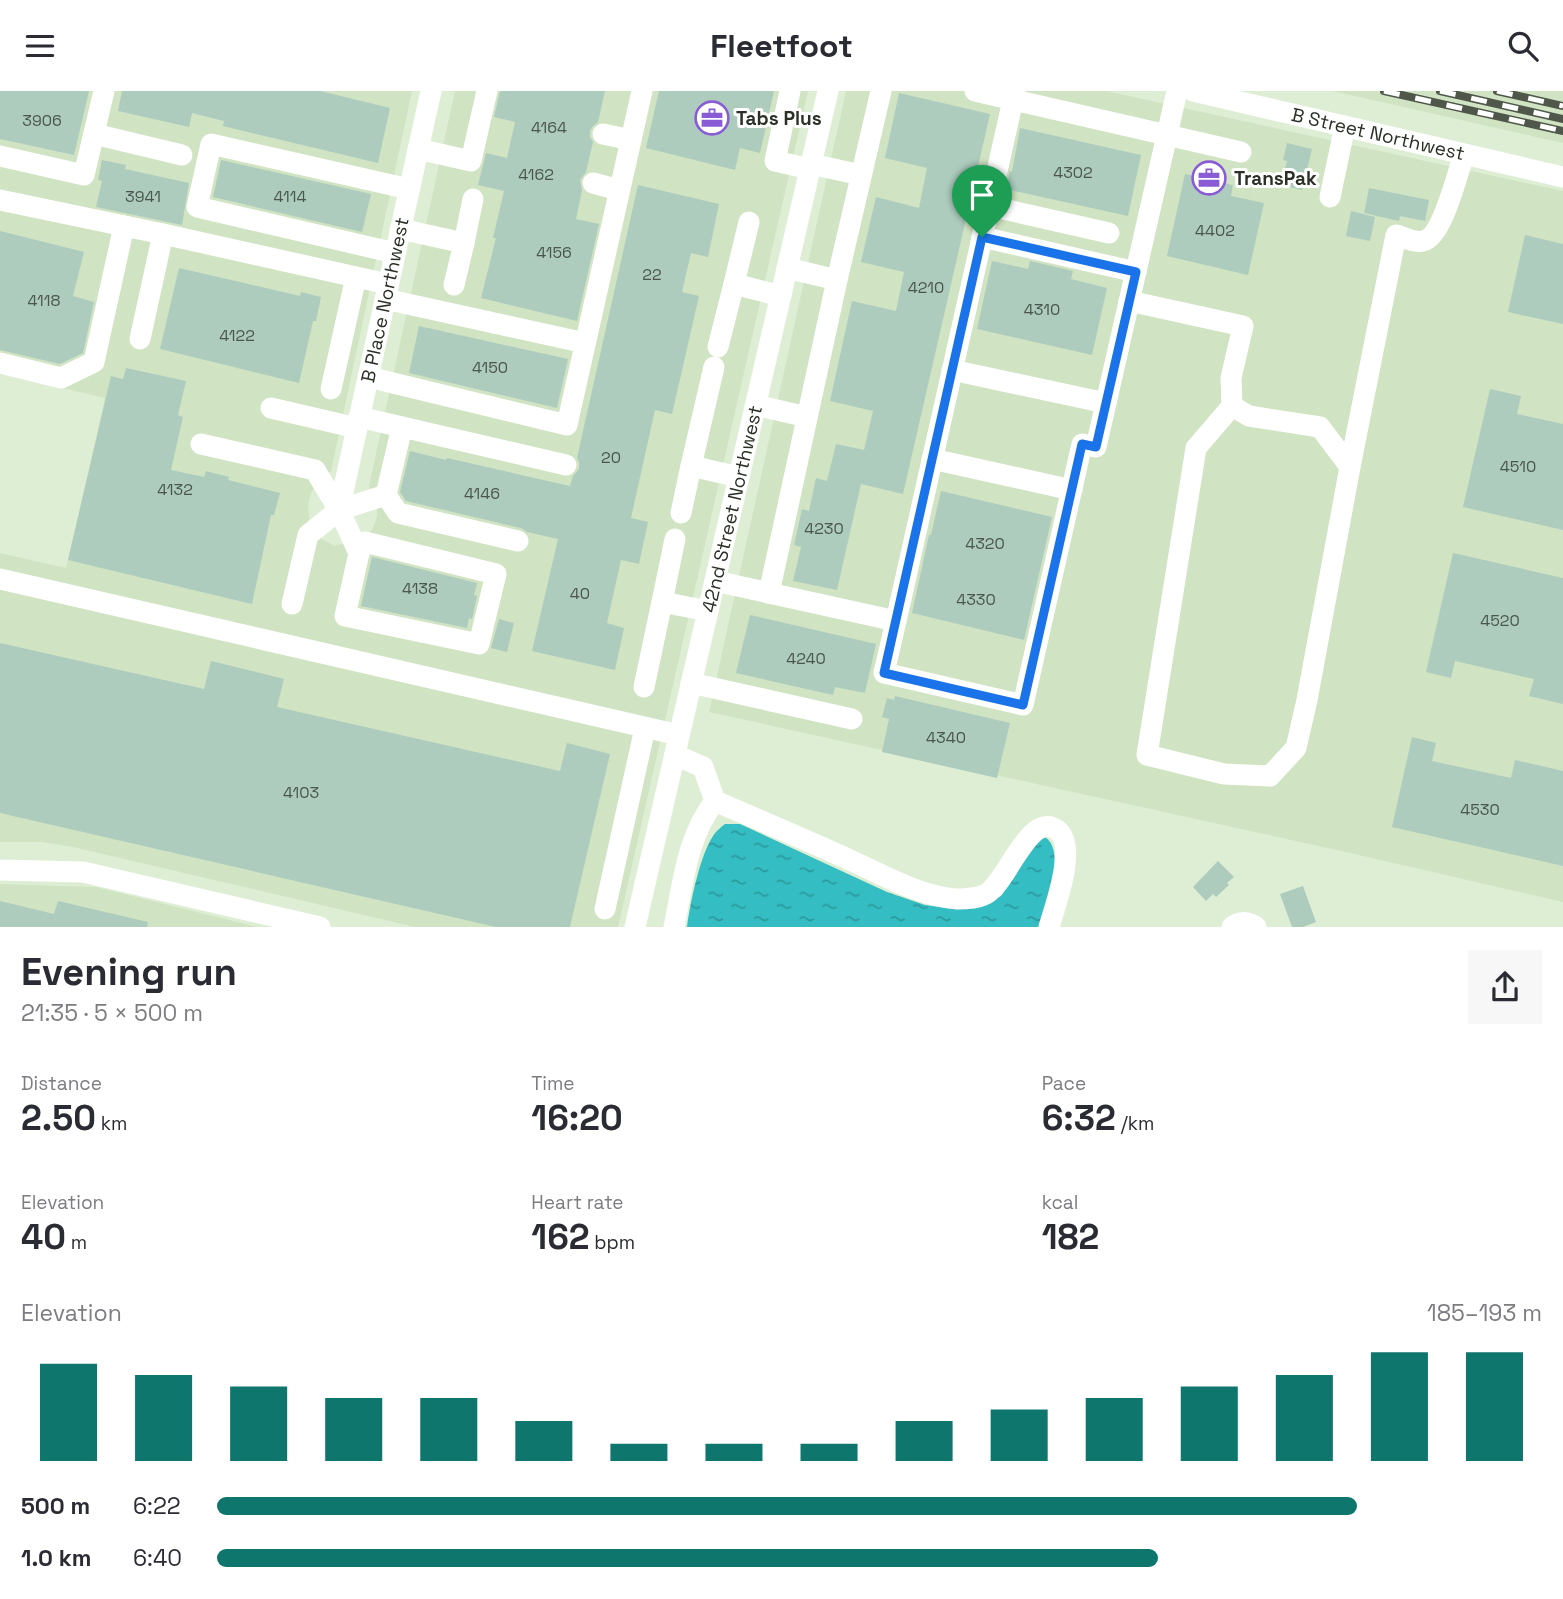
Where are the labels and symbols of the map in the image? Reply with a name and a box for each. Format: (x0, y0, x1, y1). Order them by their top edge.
office icon: Tabs Plus (693, 99, 731, 137)
street label: B Street Northwest (1289, 102, 1467, 166)
place label: Tabs Plus (736, 106, 822, 131)
house number: 3906 (22, 110, 62, 131)
house number: 4164 (531, 117, 567, 138)
office icon: TransPak (1190, 159, 1228, 197)
house number: 4302 (1053, 162, 1093, 183)
house number: 4162 (518, 164, 554, 185)
pin (952, 165, 1012, 237)
place label: TransPak (1234, 166, 1317, 191)
house number: 3941 (125, 186, 161, 207)
house number: 4114 (274, 186, 306, 207)
street label: B Place Northwest (355, 215, 415, 385)
house number: 4402 (1195, 220, 1235, 241)
house number: 4156 (536, 242, 572, 263)
house number: 22 (642, 264, 662, 285)
house number: 4210 (908, 277, 944, 298)
house number: 4118 (28, 290, 61, 311)
house number: 4310 (1024, 299, 1060, 320)
house number: 4122 (219, 325, 255, 346)
house number: 4150 (472, 357, 508, 378)
street label: 42nd Street Northwest (696, 403, 768, 615)
house number: 20 (601, 447, 621, 468)
house number: 4510 (1500, 456, 1536, 477)
house number: 4132 (157, 479, 193, 500)
house number: 4146 (464, 483, 500, 504)
house number: 4230 (804, 518, 844, 539)
house number: 4320 (965, 533, 1005, 554)
house number: 4138 (402, 578, 438, 599)
house number: 40 (570, 583, 590, 604)
house number: 4330 (956, 589, 996, 610)
house number: 4520 (1480, 610, 1520, 631)
house number: 4240 (786, 648, 826, 669)
house number: 4340 (926, 727, 966, 748)
house number: 4103 (283, 782, 319, 803)
house number: 4530 (1460, 799, 1500, 820)

